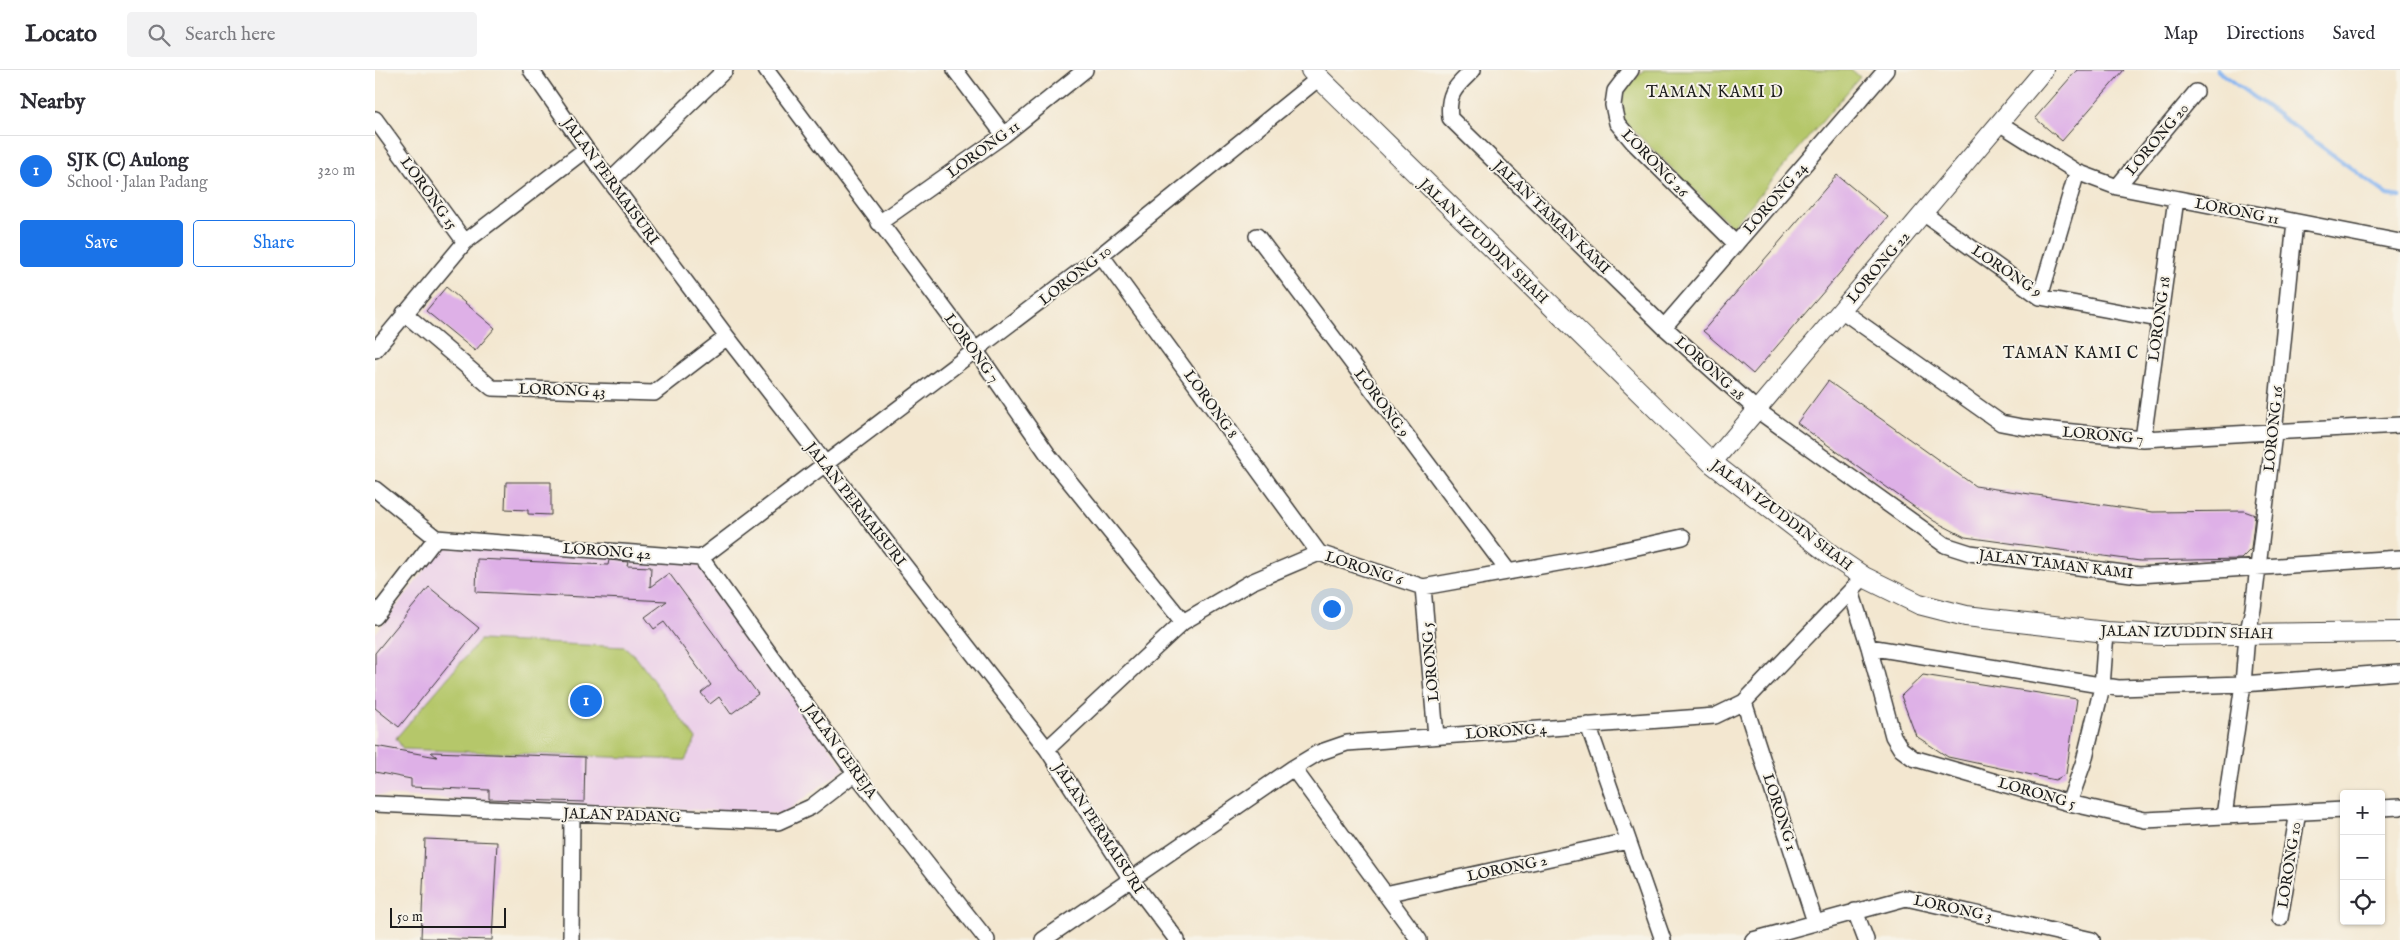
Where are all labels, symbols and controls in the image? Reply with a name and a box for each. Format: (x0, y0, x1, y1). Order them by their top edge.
search box (127, 12, 477, 57)
text: Locato (25, 19, 97, 50)
icon: search (145, 21, 173, 49)
text: Search here (185, 23, 276, 47)
text: Map (2164, 23, 2198, 46)
text: Directions (2226, 23, 2304, 46)
text: Saved (2332, 23, 2375, 46)
district label: TAMAN KAMI D (1646, 83, 1784, 103)
text: Nearby (20, 89, 85, 116)
street label: LORONG 20 (2122, 99, 2193, 179)
street label: JALAN PERMAISURI (557, 113, 663, 249)
street label: LORONG 11 (943, 117, 1023, 182)
street label: LORONG 26 (1617, 125, 1692, 202)
text: SJK (C) Aulong (67, 149, 188, 173)
street label: LORONG 15 (396, 153, 462, 234)
street label: JALAN TAMAN KAMI (1488, 155, 1615, 279)
street label: LORONG 24 (1739, 158, 1812, 238)
text: 1 (33, 161, 39, 181)
text: 320 m (318, 161, 355, 181)
text: School · Jalan Padang (67, 173, 208, 193)
street label: JALAN IZUDDIN SHAH (1414, 173, 1552, 308)
street label: LORONG 11 (2193, 194, 2281, 229)
button: Save (20, 220, 183, 267)
button: Share (193, 220, 355, 267)
street label: LORONG 22 (1843, 227, 1914, 307)
street label: LORONG 10 (1035, 241, 1115, 310)
street label: LORONG 9 (1968, 241, 2046, 302)
street label: LORONG 18 (2144, 275, 2175, 363)
street label: LORONG 7 (940, 310, 1003, 387)
street label: LORONG 28 (1671, 332, 1748, 405)
district label: TAMAN KAMI C (2003, 344, 2139, 364)
street label: LORONG 9 (1350, 365, 1413, 441)
street label: LORONG 8 (1179, 366, 1242, 442)
street label: LORONG 43 (518, 379, 606, 402)
street label: LORONG 16 (2260, 385, 2288, 473)
street label: LORONG 7 (2062, 422, 2144, 449)
street label: JALAN PERMAISURI (800, 437, 910, 571)
street label: JALAN IZUDDIN SHAH (1705, 455, 1856, 575)
street label: LORONG 42 (562, 539, 652, 564)
street label: JALAN TAMAN KAMI (1976, 545, 2135, 583)
street label: LORONG 6 (1323, 547, 1406, 590)
your location (1319, 596, 1345, 622)
street label: LORONG 5 (1418, 621, 1443, 702)
street label: JALAN IZUDDIN SHAH (2099, 621, 2274, 644)
pin: 1 (570, 682, 602, 720)
street label: JALAN GEREJA (799, 699, 882, 803)
street label: LORONG 4 (1465, 719, 1548, 744)
street label: JALAN PERMAISURI (1048, 758, 1148, 898)
street label: LORONG 1 (1758, 771, 1801, 853)
street label: LORONG 5 (1996, 773, 2078, 814)
map controls (2340, 790, 2385, 925)
button: + (2340, 790, 2385, 835)
street label: JALAN PADANG (561, 804, 681, 827)
street label: LORONG 10 (2273, 821, 2306, 910)
button: − (2340, 835, 2385, 880)
street label: LORONG 2 (1465, 851, 1549, 886)
button: locate (2340, 880, 2385, 925)
street label: LORONG 3 (1912, 891, 1994, 926)
scale bar (390, 905, 506, 928)
text: 50 m (397, 908, 423, 926)

